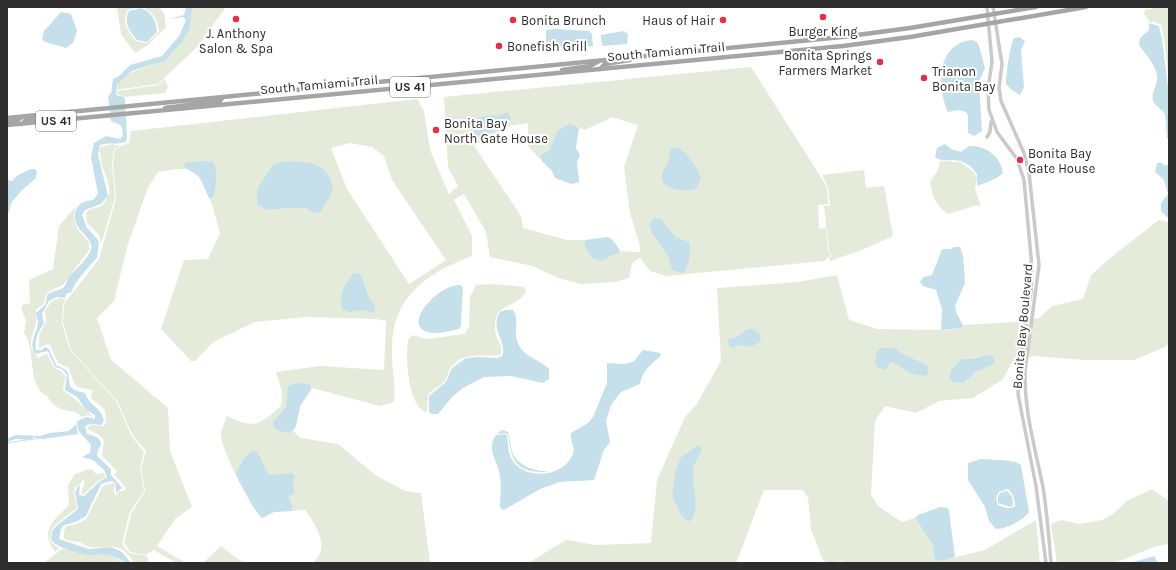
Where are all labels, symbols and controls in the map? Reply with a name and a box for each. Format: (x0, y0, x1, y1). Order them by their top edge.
marker: Burger King (818, 12, 828, 22)
place label: Bonita Brunch (521, 13, 606, 28)
place label: Haus of Hair (642, 13, 715, 28)
marker: J. Anthony Salon & Spa (231, 14, 241, 24)
marker: Bonita Brunch (508, 15, 518, 25)
marker: Haus of Hair (718, 15, 728, 25)
place label: Burger King (788, 24, 858, 39)
place label: J. Anthony Salon & Spa (199, 26, 273, 56)
place label: Bonefish Grill (507, 39, 587, 54)
street label: South Tamiami Trail (606, 39, 726, 64)
marker: Bonefish Grill (494, 41, 504, 51)
place label: Bonita Springs Farmers Market (778, 48, 872, 78)
marker: Bonita Springs Farmers Market (875, 57, 885, 67)
place label: Trianon Bonita Bay (932, 64, 995, 94)
street label: South Tamiami Trail (259, 72, 379, 97)
marker: Trianon Bonita Bay (919, 73, 929, 83)
road number: US 41 (390, 77, 430, 97)
road number: US 41 (36, 111, 76, 131)
place label: Bonita Bay North Gate House (444, 116, 548, 146)
marker: Bonita Bay North Gate House (431, 125, 441, 135)
place label: Bonita Bay Gate House (1028, 146, 1096, 176)
marker: Bonita Bay Gate House (1015, 155, 1025, 165)
street label: Bonita Bay Boulevard (1010, 263, 1035, 389)

